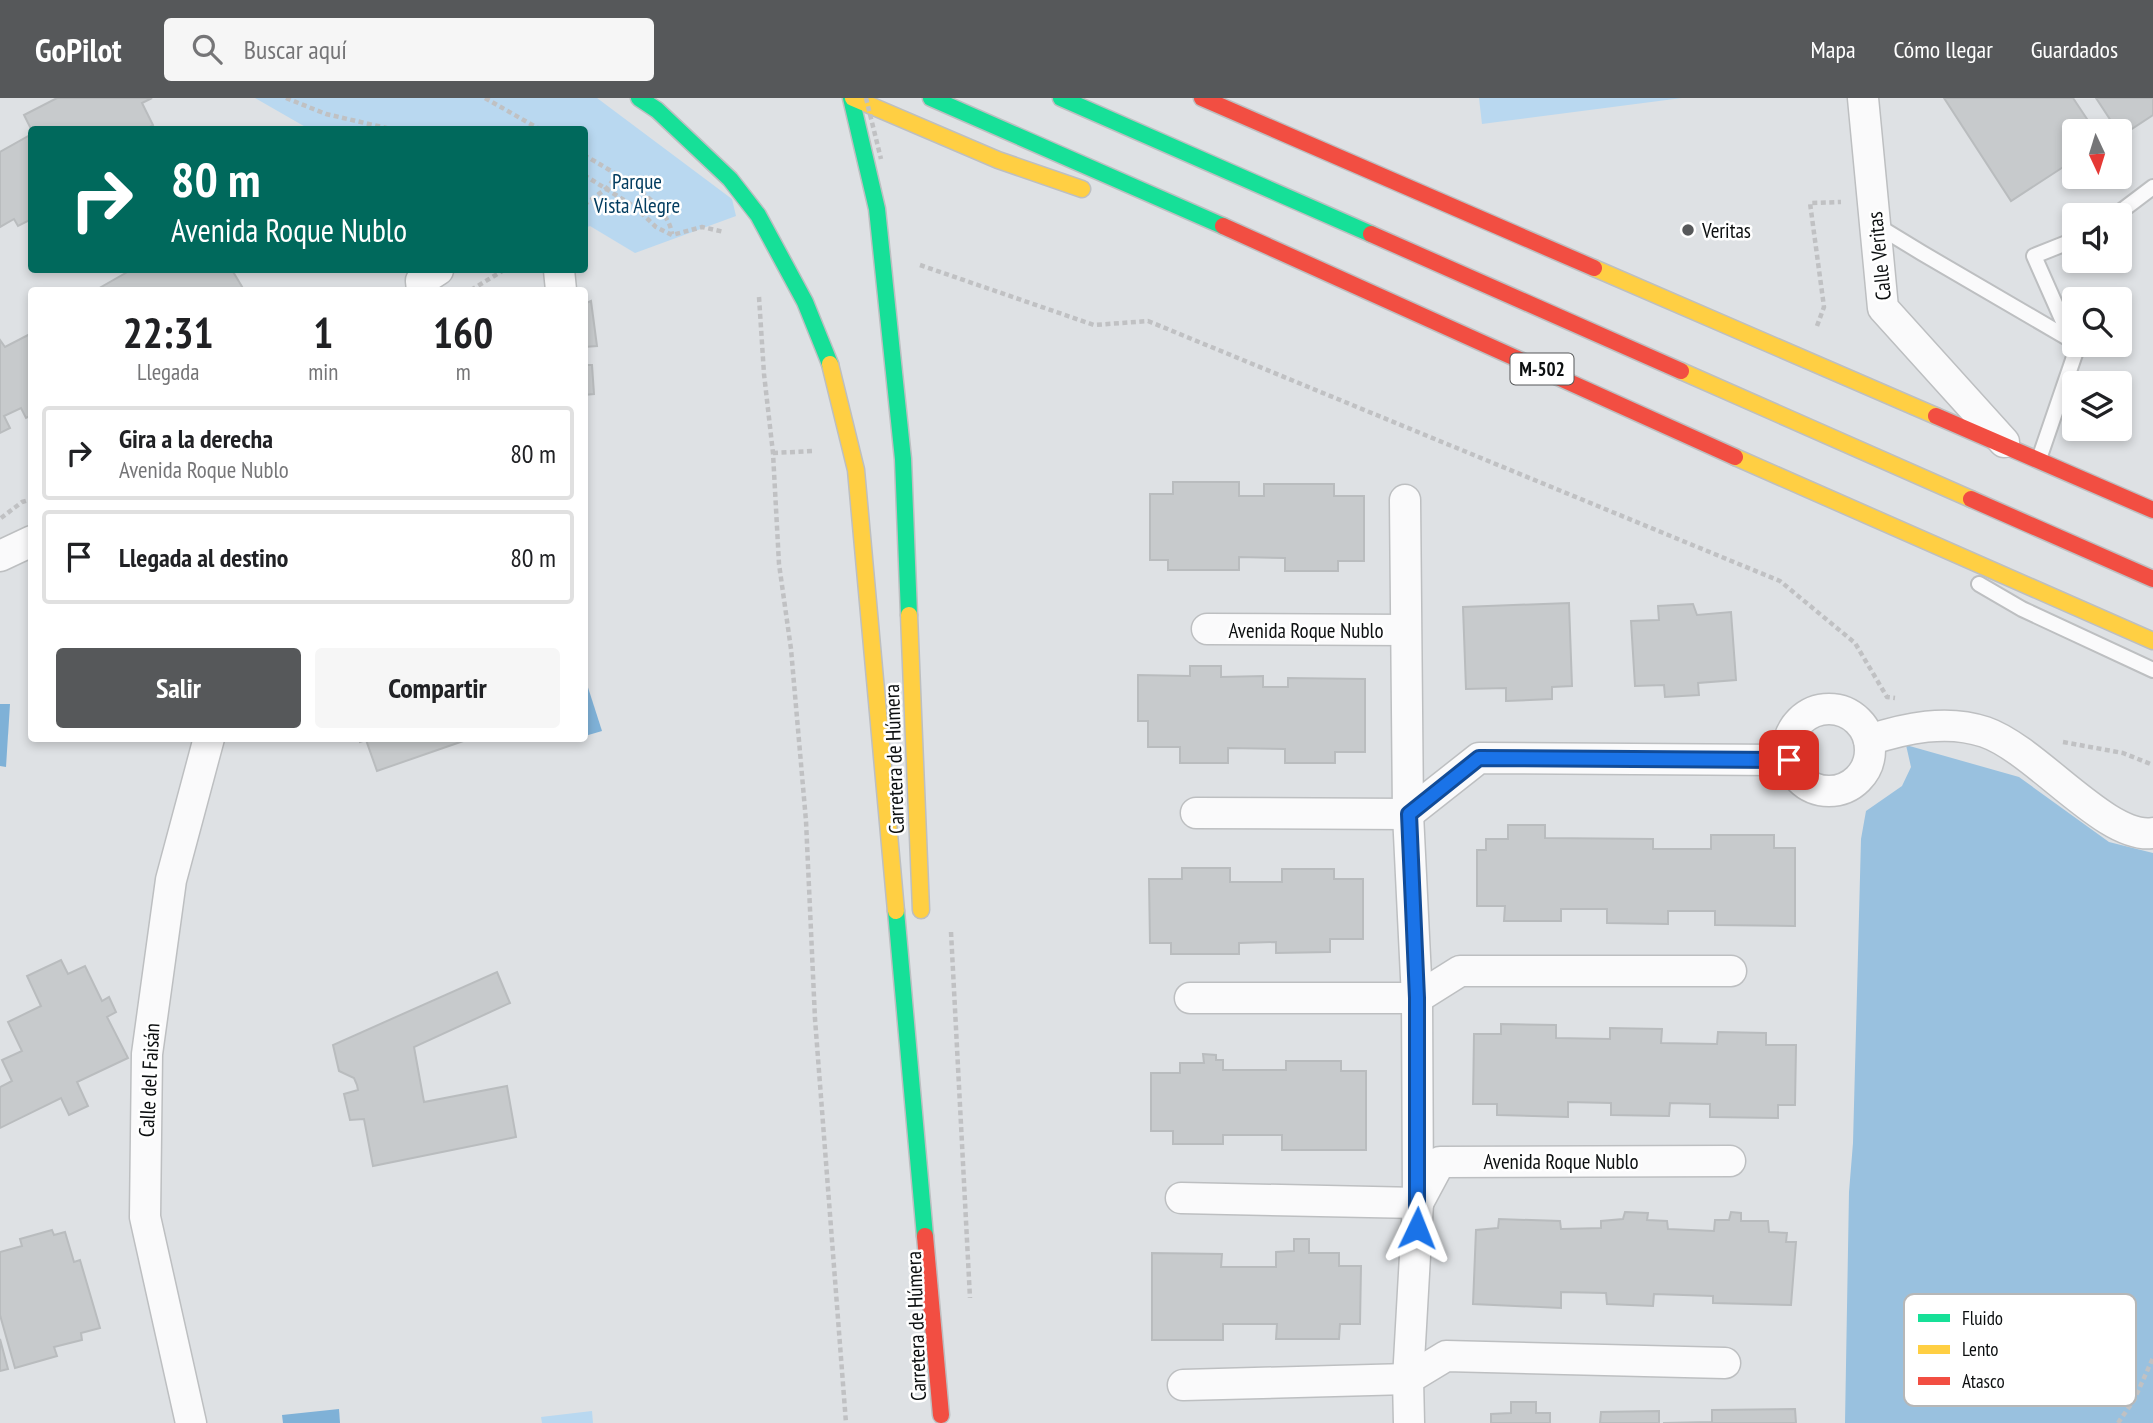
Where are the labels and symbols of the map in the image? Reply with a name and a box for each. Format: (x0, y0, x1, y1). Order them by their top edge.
north arrow (2062, 119, 2132, 189)
park label: Parque Vista Alegre (593, 168, 680, 219)
street label: Calle Veritas (1861, 210, 1897, 302)
place label: Veritas (1701, 217, 1751, 244)
marker: Veritas (1680, 222, 1696, 238)
road number: M-502 (1510, 354, 1574, 384)
street label: Avenida Roque Nublo (1229, 617, 1383, 644)
street label: Carretera de Húmera (878, 684, 910, 834)
pin (1759, 730, 1819, 790)
street label: Calle del Faisán (133, 1022, 165, 1138)
street label: Avenida Roque Nublo (1484, 1148, 1638, 1175)
position arrow (1380, 1191, 1454, 1265)
street label: Carretera de Húmera (900, 1251, 932, 1401)
legend (1904, 1294, 2136, 1406)
text: Fluido (1962, 1306, 2003, 1330)
text: Lento (1962, 1337, 1999, 1361)
text: Atasco (1962, 1369, 2005, 1393)

